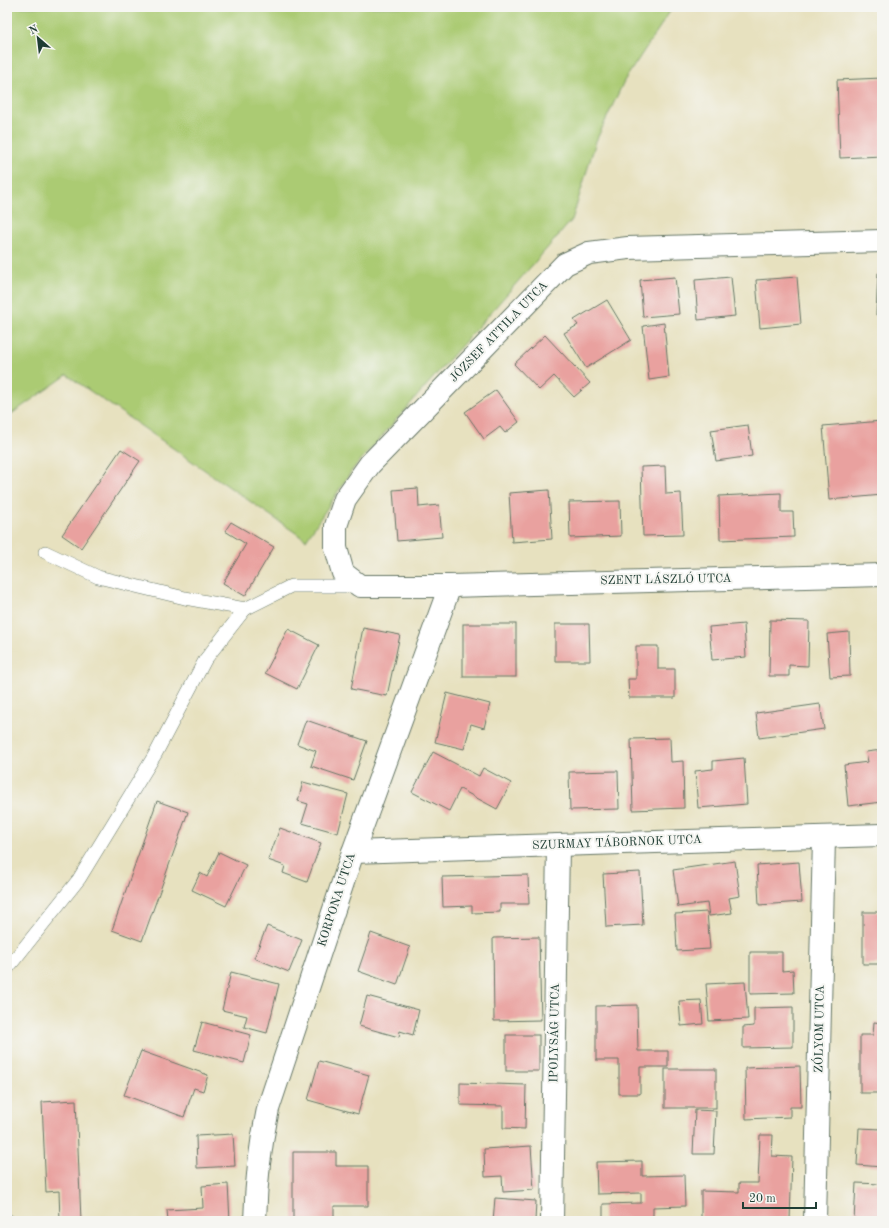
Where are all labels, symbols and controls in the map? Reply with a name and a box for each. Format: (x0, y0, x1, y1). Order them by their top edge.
north arrow (18, 18, 58, 58)
text: N (28, 23, 41, 37)
street label: JÓZSEF ATTILA UTCA (445, 277, 550, 385)
street label: SZENT LÁSZLÓ UTCA (600, 569, 732, 587)
street label: SZURMAY TÁBORNOK UTCA (532, 831, 702, 852)
street label: KORPONA UTCA (316, 852, 358, 948)
street label: IPOLYSÁG UTCA (545, 983, 562, 1083)
street label: ZÓLYOM UTCA (809, 985, 827, 1073)
scale bar (743, 1184, 816, 1210)
text: 20 m (749, 1193, 776, 1205)

